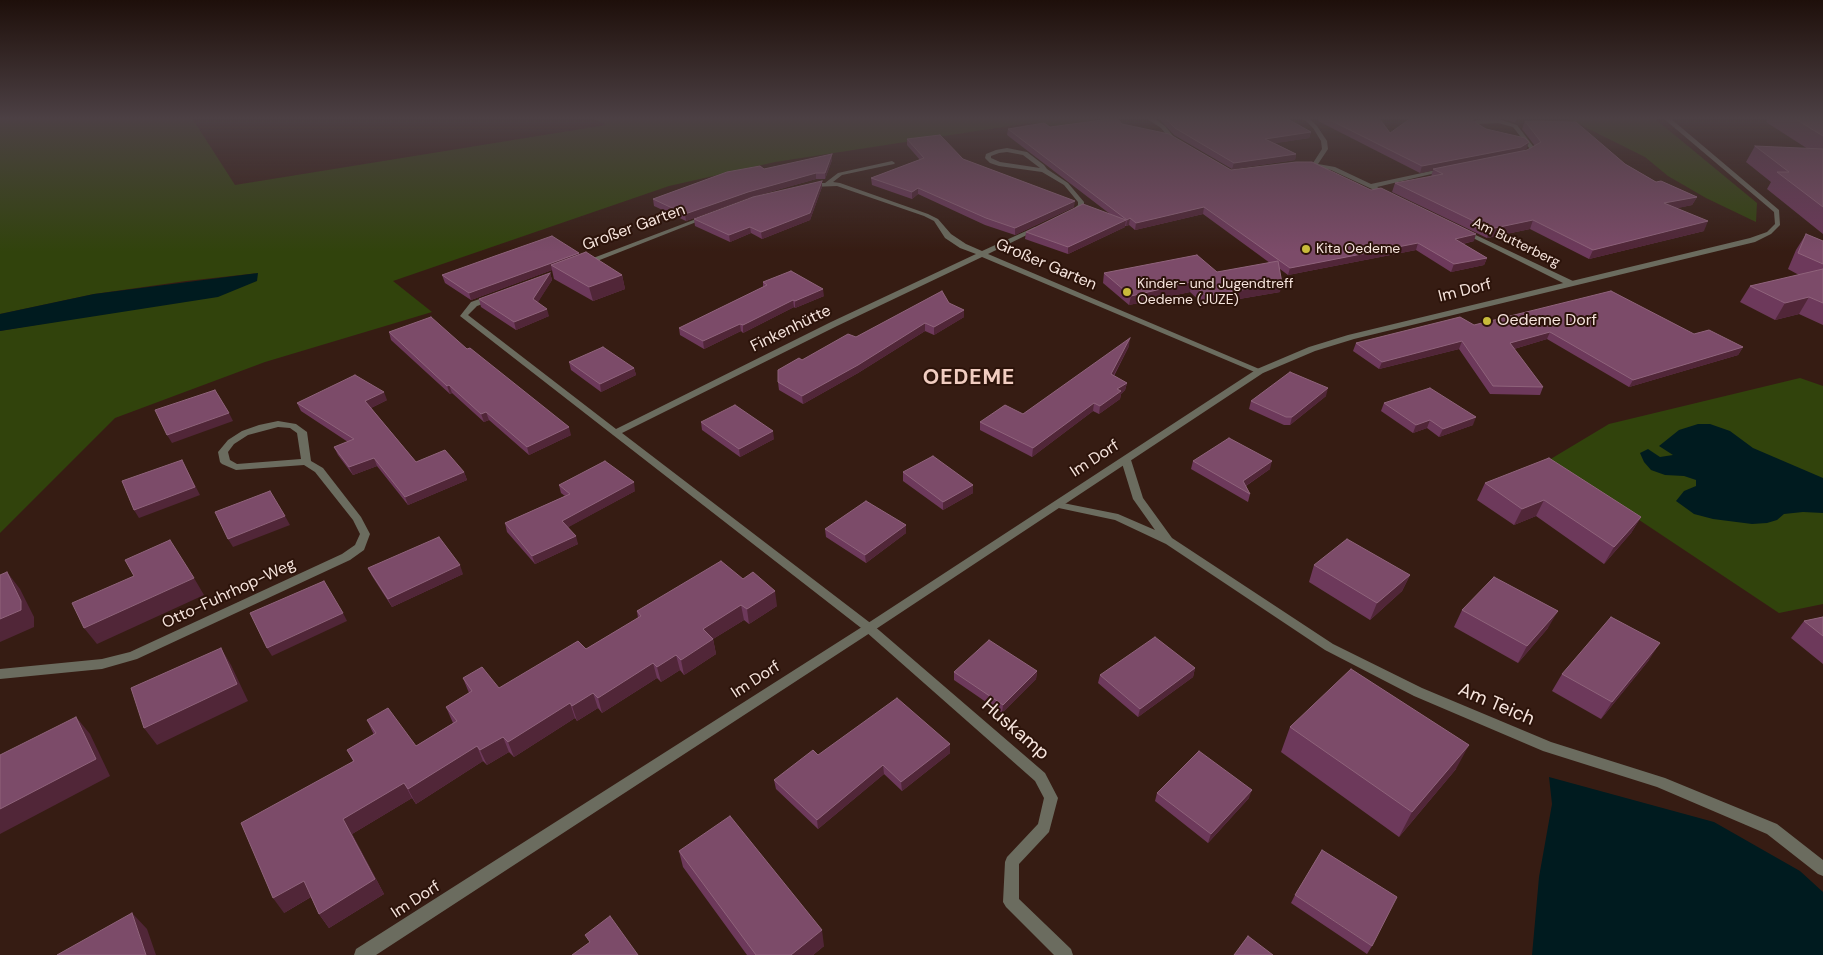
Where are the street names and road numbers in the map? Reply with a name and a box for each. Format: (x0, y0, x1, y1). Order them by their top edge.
street label: Großer Garten (580, 201, 688, 255)
street label: Am Butterberg (1469, 215, 1563, 271)
street label: Großer Garten (993, 235, 1099, 295)
street label: Im Dorf (1436, 275, 1494, 307)
street label: Finkenhütte (748, 301, 834, 357)
street label: Im Dorf (1067, 436, 1123, 482)
street label: Otto-Fuhrhop-Weg (159, 555, 299, 633)
street label: Im Dorf (728, 657, 784, 703)
street label: Am Teich (1454, 679, 1538, 731)
street label: Huskamp (977, 694, 1053, 766)
street label: Im Dorf (388, 877, 444, 923)

